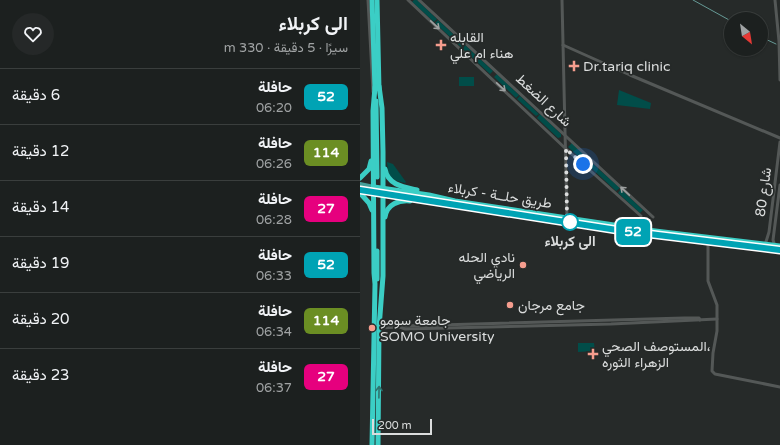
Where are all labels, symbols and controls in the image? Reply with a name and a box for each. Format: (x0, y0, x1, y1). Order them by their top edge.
north arrow (724, 12, 768, 56)
map controls (724, 12, 768, 56)
button: heart (12, 13, 54, 55)
text: الى كربلاء (279, 13, 348, 35)
one-way arrow (430, 21, 440, 30)
place label: القابله هناء ام علي (450, 29, 514, 65)
marker: القابله هناء ام علي (435, 39, 447, 51)
text: سيرًا · 5 دقيقة · 330 m (224, 40, 348, 56)
place label: Dr.tariq clinic (583, 58, 670, 75)
marker: Dr.tariq clinic (568, 60, 580, 72)
street label: شارع الضغط (511, 70, 575, 132)
text: حافلة (258, 78, 292, 96)
one-way arrow (496, 82, 506, 92)
text: 6 دقيقة (12, 86, 60, 104)
text: 52 (317, 88, 335, 105)
text: 06:20 (256, 100, 292, 116)
text: حافلة (258, 134, 292, 152)
text: 12 دقيقة (12, 142, 69, 160)
text: 114 (313, 144, 339, 161)
your location (573, 154, 593, 174)
text: 06:26 (256, 156, 292, 172)
street label: شارع 80 (752, 166, 777, 218)
street label: طريق حلــة - كربلاء (447, 179, 553, 212)
one-way arrow (620, 186, 630, 195)
text: حافلة (258, 190, 292, 208)
text: 14 دقيقة (12, 198, 69, 216)
text: 27 (317, 200, 335, 217)
text: 06:28 (256, 212, 292, 228)
marker: الى كربلاء (561, 213, 579, 231)
line badge: 52 (615, 219, 651, 245)
text: 52 (624, 223, 642, 240)
place label: الى كربلاء (544, 233, 596, 250)
text: حافلة (258, 246, 292, 264)
place label: نادي الحله الرياضي (459, 249, 515, 285)
text: 19 دقيقة (12, 254, 69, 272)
text: 52 (317, 256, 335, 273)
marker: نادي الحله الرياضي (518, 260, 528, 270)
text: 06:33 (256, 268, 292, 284)
place label: جامع مرجان (518, 297, 585, 316)
marker: جامع مرجان (505, 300, 515, 310)
text: حافلة (258, 302, 292, 320)
text: 20 دقيقة (12, 310, 69, 328)
text: 114 (313, 312, 339, 329)
place label: جامعة سومو SOMO University (380, 312, 495, 345)
marker: جامعة سومو SOMO University (367, 323, 377, 333)
text: 06:34 (256, 324, 292, 340)
place label: المستوصف الصحي، الزهراء الثوره (602, 338, 711, 371)
marker: المستوصف الصحي، الزهراء الثوره (587, 348, 599, 360)
text: حافلة (258, 358, 292, 376)
text: 23 دقيقة (12, 366, 69, 384)
text: 27 (317, 368, 335, 385)
text: 06:37 (256, 380, 292, 396)
one-way arrow (375, 386, 383, 399)
scale bar (372, 417, 432, 436)
text: 200 m (378, 419, 412, 432)

